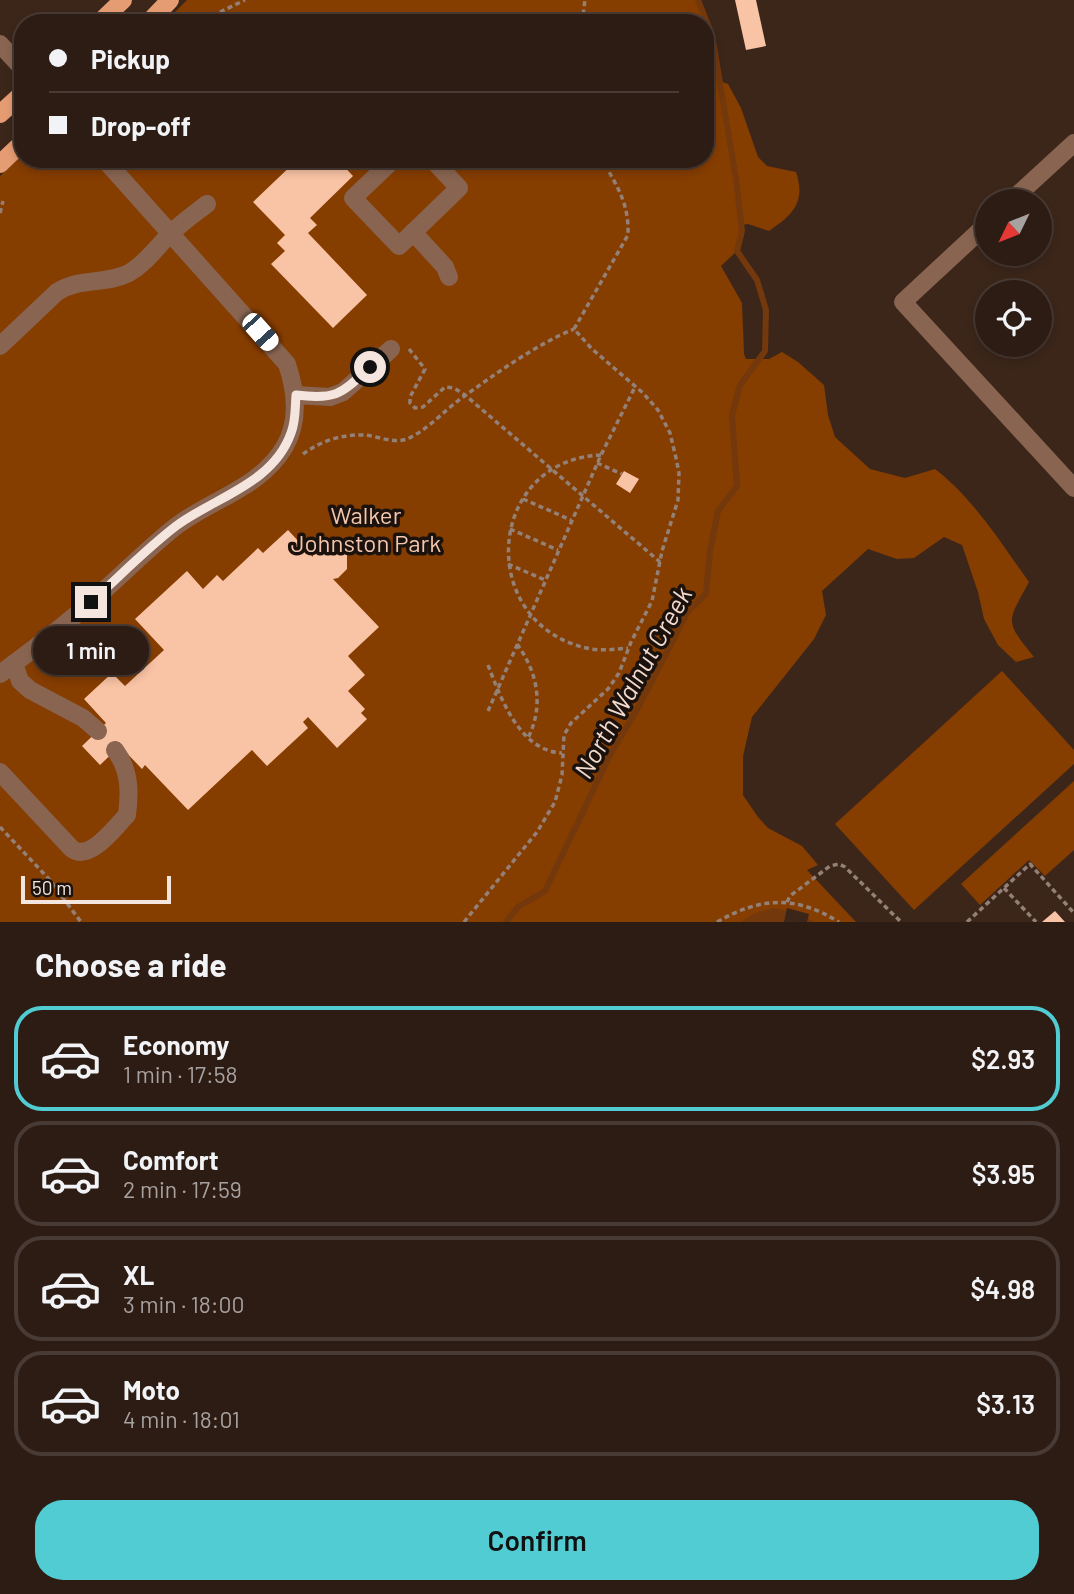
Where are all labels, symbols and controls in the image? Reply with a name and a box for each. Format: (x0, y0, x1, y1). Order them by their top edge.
text: Pickup (91, 43, 170, 74)
text: Drop-off (91, 110, 191, 141)
north arrow (975, 189, 1052, 266)
map controls (975, 189, 1052, 357)
button: locate (975, 280, 1052, 357)
car (239, 309, 282, 355)
route start (354, 351, 386, 383)
park label: Walker Johnston Park (291, 500, 441, 557)
water label: North Walnut Creek (567, 581, 698, 783)
route end (75, 586, 107, 618)
callout: 1 min (33, 626, 149, 676)
text: 1 min (66, 636, 116, 664)
scale bar (21, 873, 172, 905)
text: 50 m (32, 876, 72, 899)
text: Choose a ride (35, 945, 227, 983)
icon: car (39, 1027, 102, 1090)
text: Economy (123, 1029, 229, 1060)
text: $2.93 (971, 1043, 1035, 1074)
text: 1 min · 17:58 (123, 1060, 238, 1088)
icon: car (39, 1142, 102, 1205)
text: Comfort (123, 1144, 219, 1175)
text: $3.95 (972, 1158, 1035, 1189)
text: 2 min · 17:59 (123, 1175, 242, 1203)
icon: car (39, 1257, 102, 1320)
text: XL (123, 1259, 154, 1290)
text: $4.98 (970, 1273, 1035, 1304)
text: 3 min · 18:00 (123, 1290, 245, 1318)
icon: car (39, 1372, 102, 1435)
text: Moto (123, 1374, 180, 1405)
text: $3.13 (976, 1388, 1035, 1419)
text: 4 min · 18:01 (123, 1405, 240, 1433)
button: Confirm (35, 1500, 1039, 1580)

